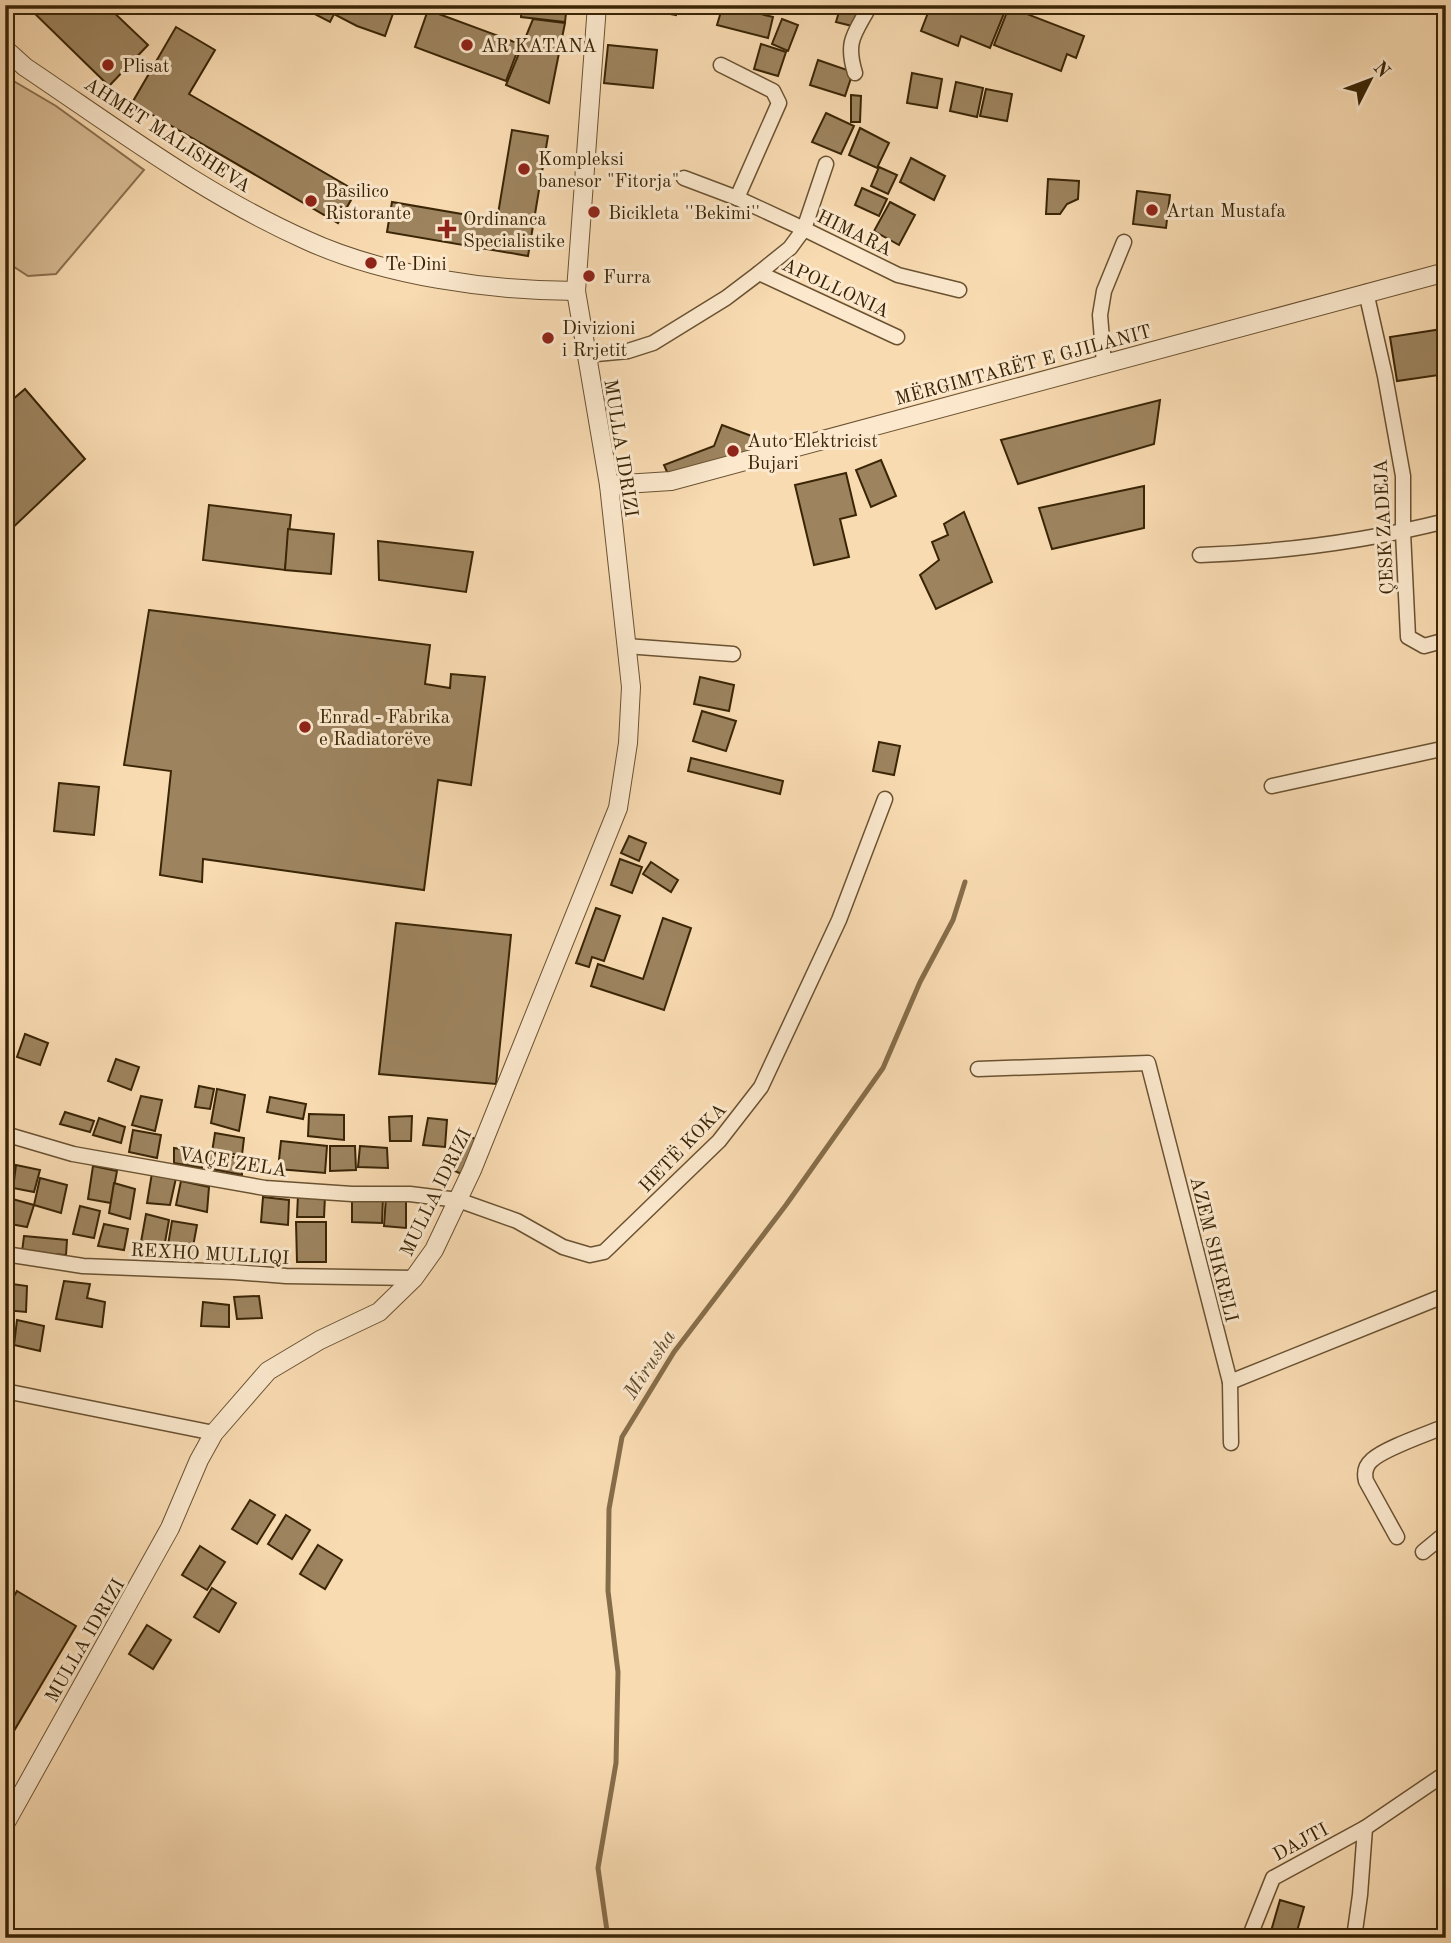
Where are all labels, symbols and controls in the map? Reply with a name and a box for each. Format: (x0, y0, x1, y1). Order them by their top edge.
marker: AR KATANA (459, 37, 475, 53)
place label: AR KATANA (481, 38, 597, 57)
north arrow (1336, 46, 1406, 116)
marker: Plisat (100, 57, 116, 73)
place label: Plisat (122, 58, 169, 77)
text: N (1369, 59, 1393, 82)
street label: AHMET MALISHEVA (80, 75, 254, 197)
place label: Kompleksi banesor "Fitorja" (538, 151, 679, 192)
marker: Kompleksi banesor "Fitorja" (516, 161, 532, 177)
place label: Basilico Ristorante (325, 183, 411, 224)
marker: Basilico Ristorante (303, 193, 319, 209)
marker: Artan Mustafa (1144, 202, 1160, 218)
place label: Artan Mustafa (1166, 203, 1287, 222)
marker: Bicikleta ''Bekimi'' (586, 204, 602, 220)
place label: Bicikleta ''Bekimi'' (608, 205, 760, 224)
street label: HIMARA (813, 208, 895, 261)
place label: Ordinanca Specialistike (463, 211, 565, 252)
marker: Ordinanca Specialistike (437, 219, 457, 239)
marker: Te Dini (363, 255, 379, 271)
place label: Te Dini (385, 256, 447, 275)
street label: APOLLONIA (778, 256, 892, 323)
marker: Furra (581, 268, 597, 284)
place label: Furra (603, 269, 652, 288)
place label: Divizioni i Rrjetit (562, 320, 635, 361)
street label: MËRGIMTARËT E GJILANIT (893, 320, 1154, 410)
marker: Divizioni i Rrjetit (540, 330, 556, 346)
street label: MULLA IDRIZI (599, 378, 640, 519)
place label: Auto Elektricist Bujari (747, 433, 878, 474)
marker: Auto Elektricist Bujari (725, 443, 741, 459)
street label: ÇESK ZADEJA (1372, 458, 1399, 595)
place label: Enrad - Fabrika e Radiatorëve (319, 709, 451, 750)
marker: Enrad - Fabrika e Radiatorëve (297, 719, 313, 735)
street label: HETË KOKA (635, 1098, 731, 1197)
street label: MULLA IDRIZI (398, 1126, 476, 1260)
street label: VAÇE ZELA (177, 1146, 289, 1181)
street label: AZEM SHKRELI (1185, 1175, 1240, 1324)
street label: REXHO MULLIQI (130, 1242, 290, 1269)
water label: Mirusha (620, 1327, 680, 1404)
street label: MULLA IDRIZI (43, 1576, 129, 1706)
street label: DAJTI (1270, 1821, 1332, 1866)

